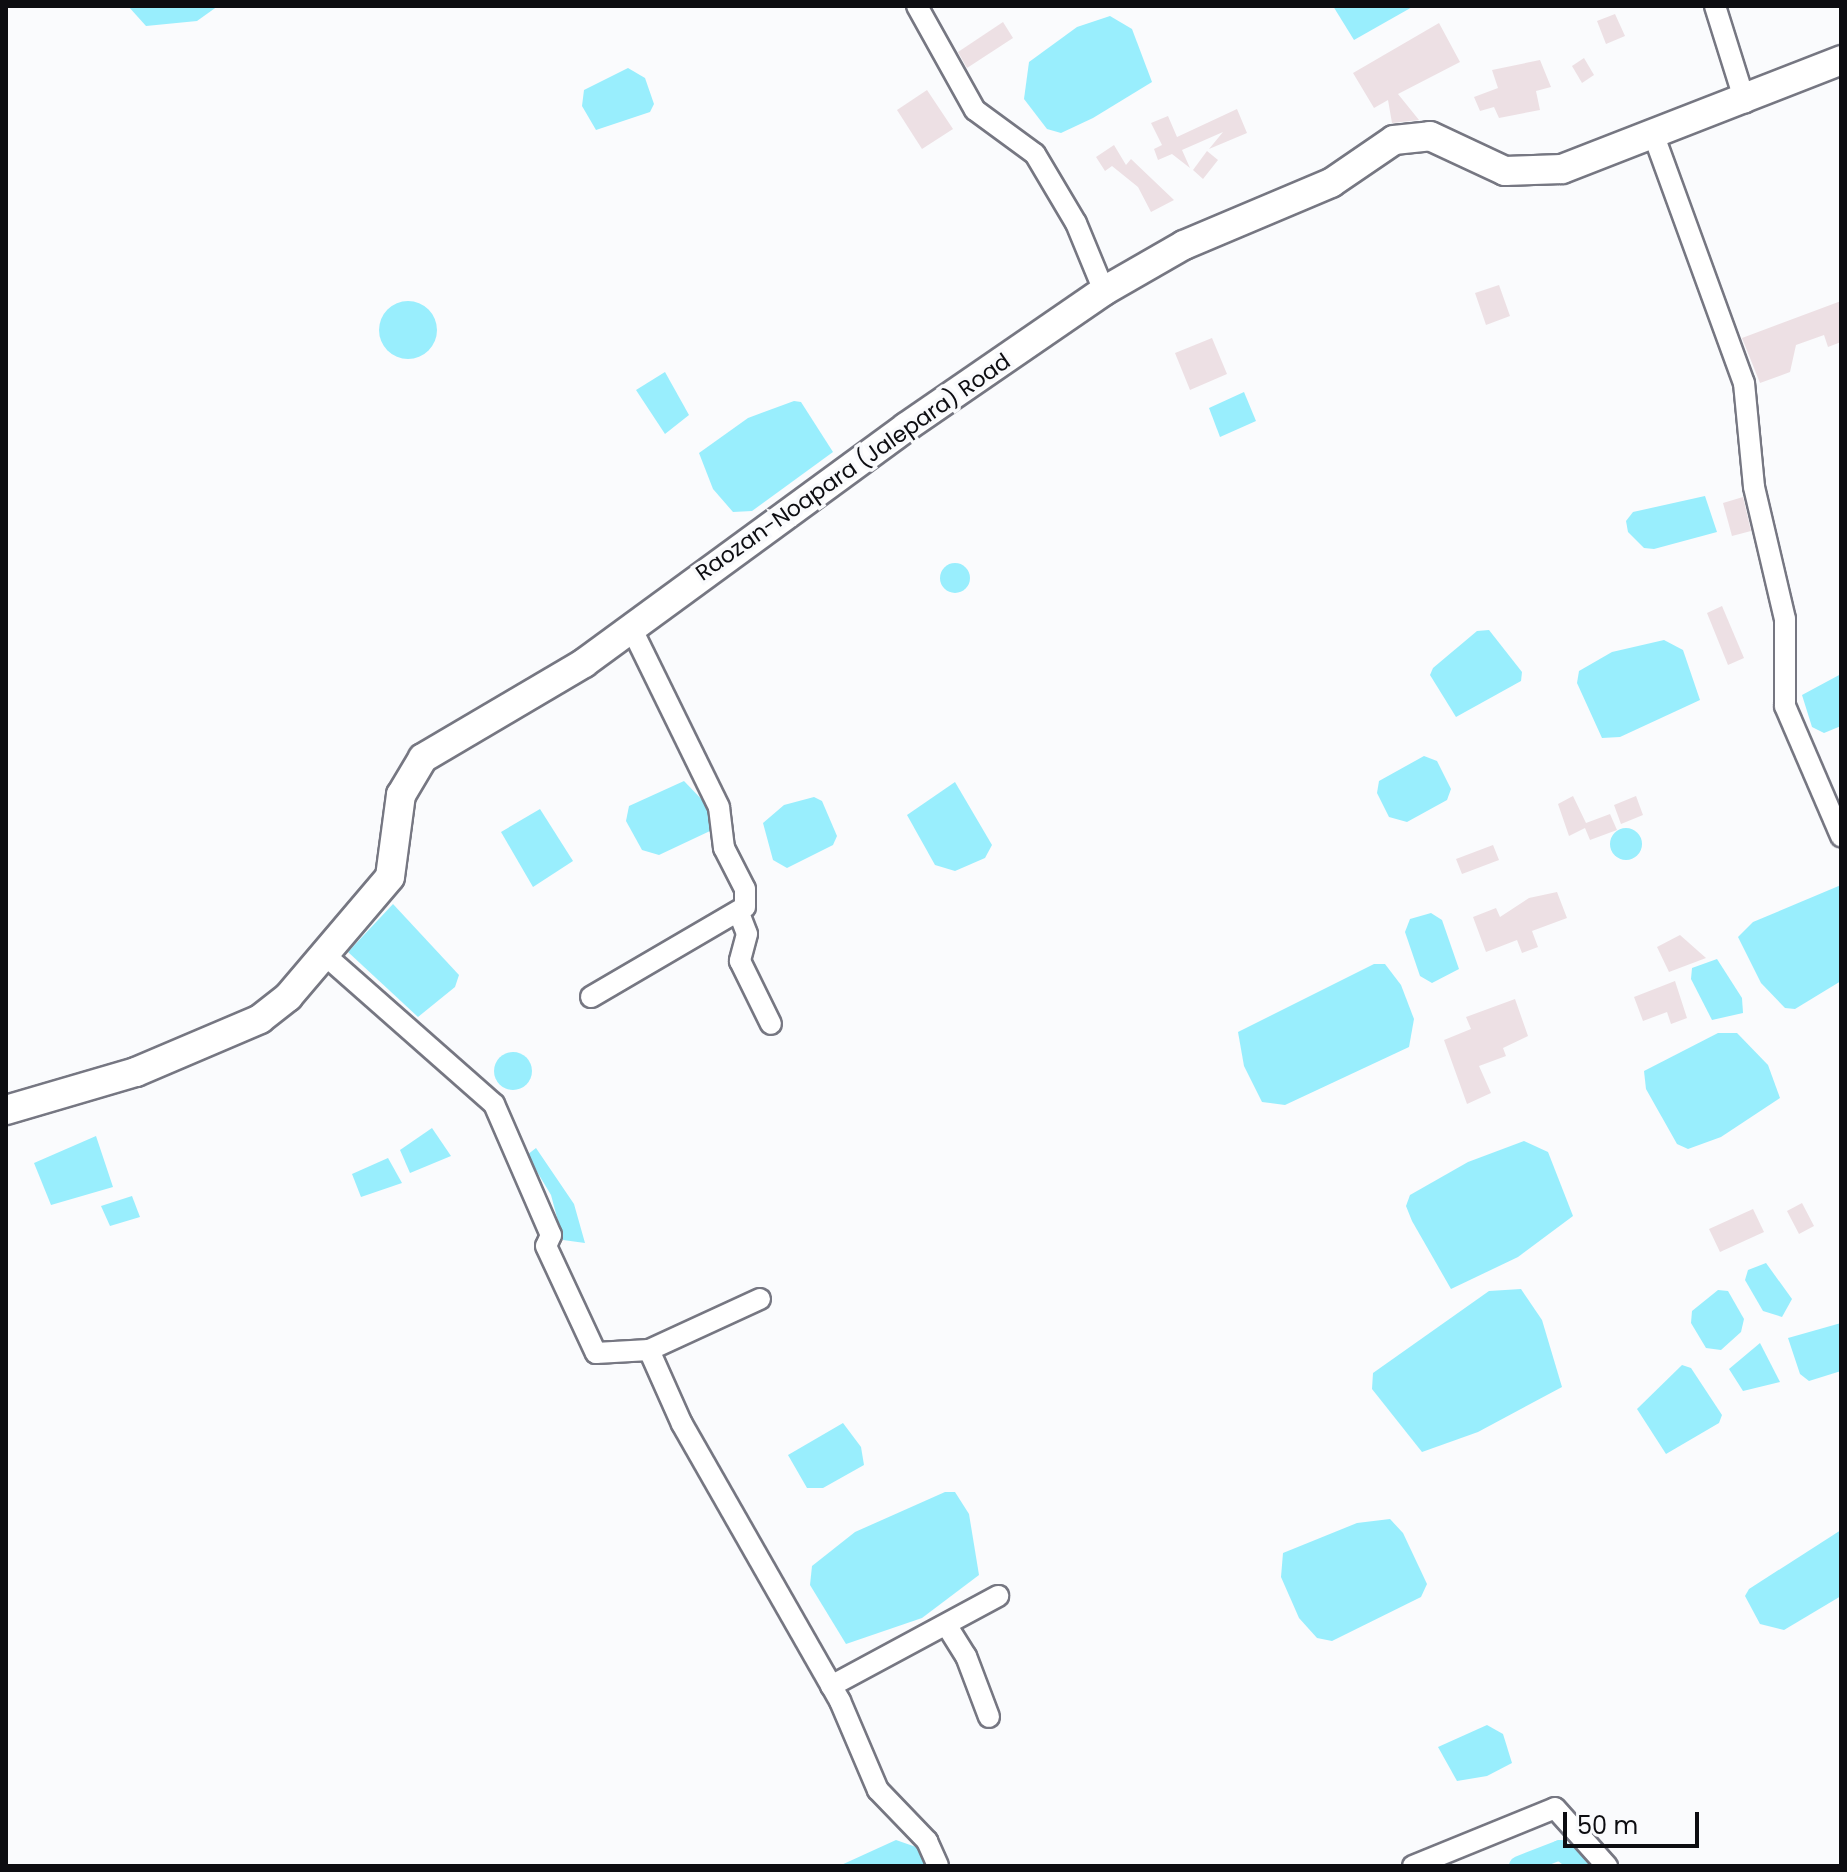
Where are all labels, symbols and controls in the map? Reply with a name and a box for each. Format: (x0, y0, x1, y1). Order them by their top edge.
street label: Raozan-Noapara (Jalepara) Road (691, 348, 1015, 586)
scale bar (1567, 1796, 1703, 1846)
text: 50 m (1577, 1809, 1638, 1842)

